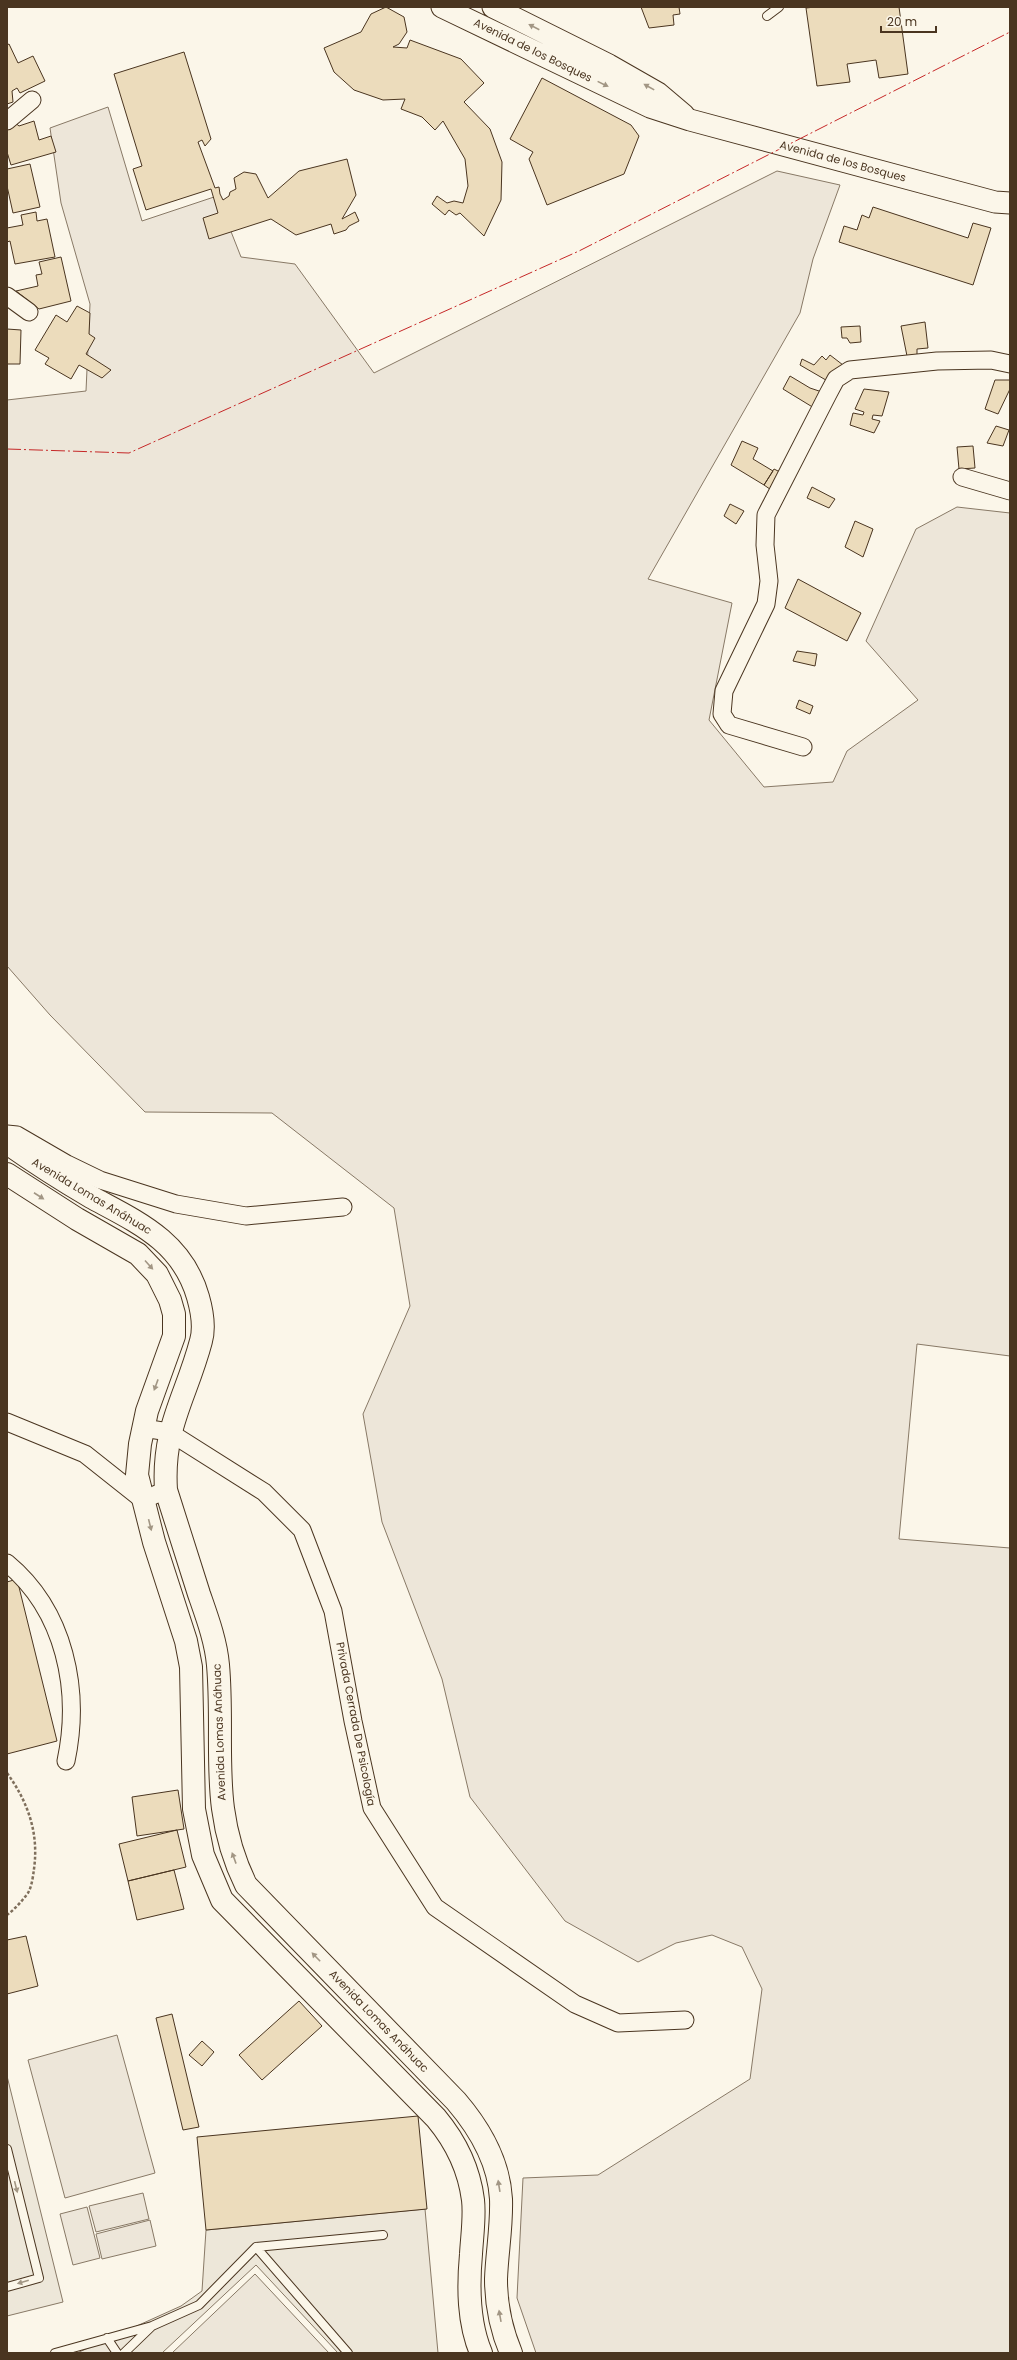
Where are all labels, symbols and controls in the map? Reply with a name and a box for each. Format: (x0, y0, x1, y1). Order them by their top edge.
scale bar (881, 8, 936, 34)
text: 20 m (887, 13, 917, 30)
street label: Avenida de los Bosques (471, 14, 595, 86)
one-way arrow (528, 24, 540, 30)
one-way arrow (598, 81, 609, 87)
one-way arrow (643, 84, 655, 91)
street label: Avenida de los Bosques (778, 136, 908, 186)
street label: Avenida Lomas Anáhuac (29, 1154, 155, 1238)
one-way arrow (34, 1192, 44, 1200)
one-way arrow (144, 1260, 153, 1270)
one-way arrow (153, 1379, 159, 1391)
one-way arrow (147, 1518, 153, 1531)
street label: Privada Cerrada De Psicología (332, 1641, 380, 1807)
street label: Avenida Lomas Anáhuac (209, 1663, 229, 1801)
one-way arrow (230, 1852, 236, 1864)
one-way arrow (311, 1952, 321, 1962)
street label: Avenida Lomas Anáhuac (326, 1966, 433, 2076)
one-way arrow (496, 2180, 502, 2192)
one-way arrow (14, 2181, 20, 2193)
one-way arrow (17, 2279, 29, 2285)
one-way arrow (496, 2310, 502, 2322)

